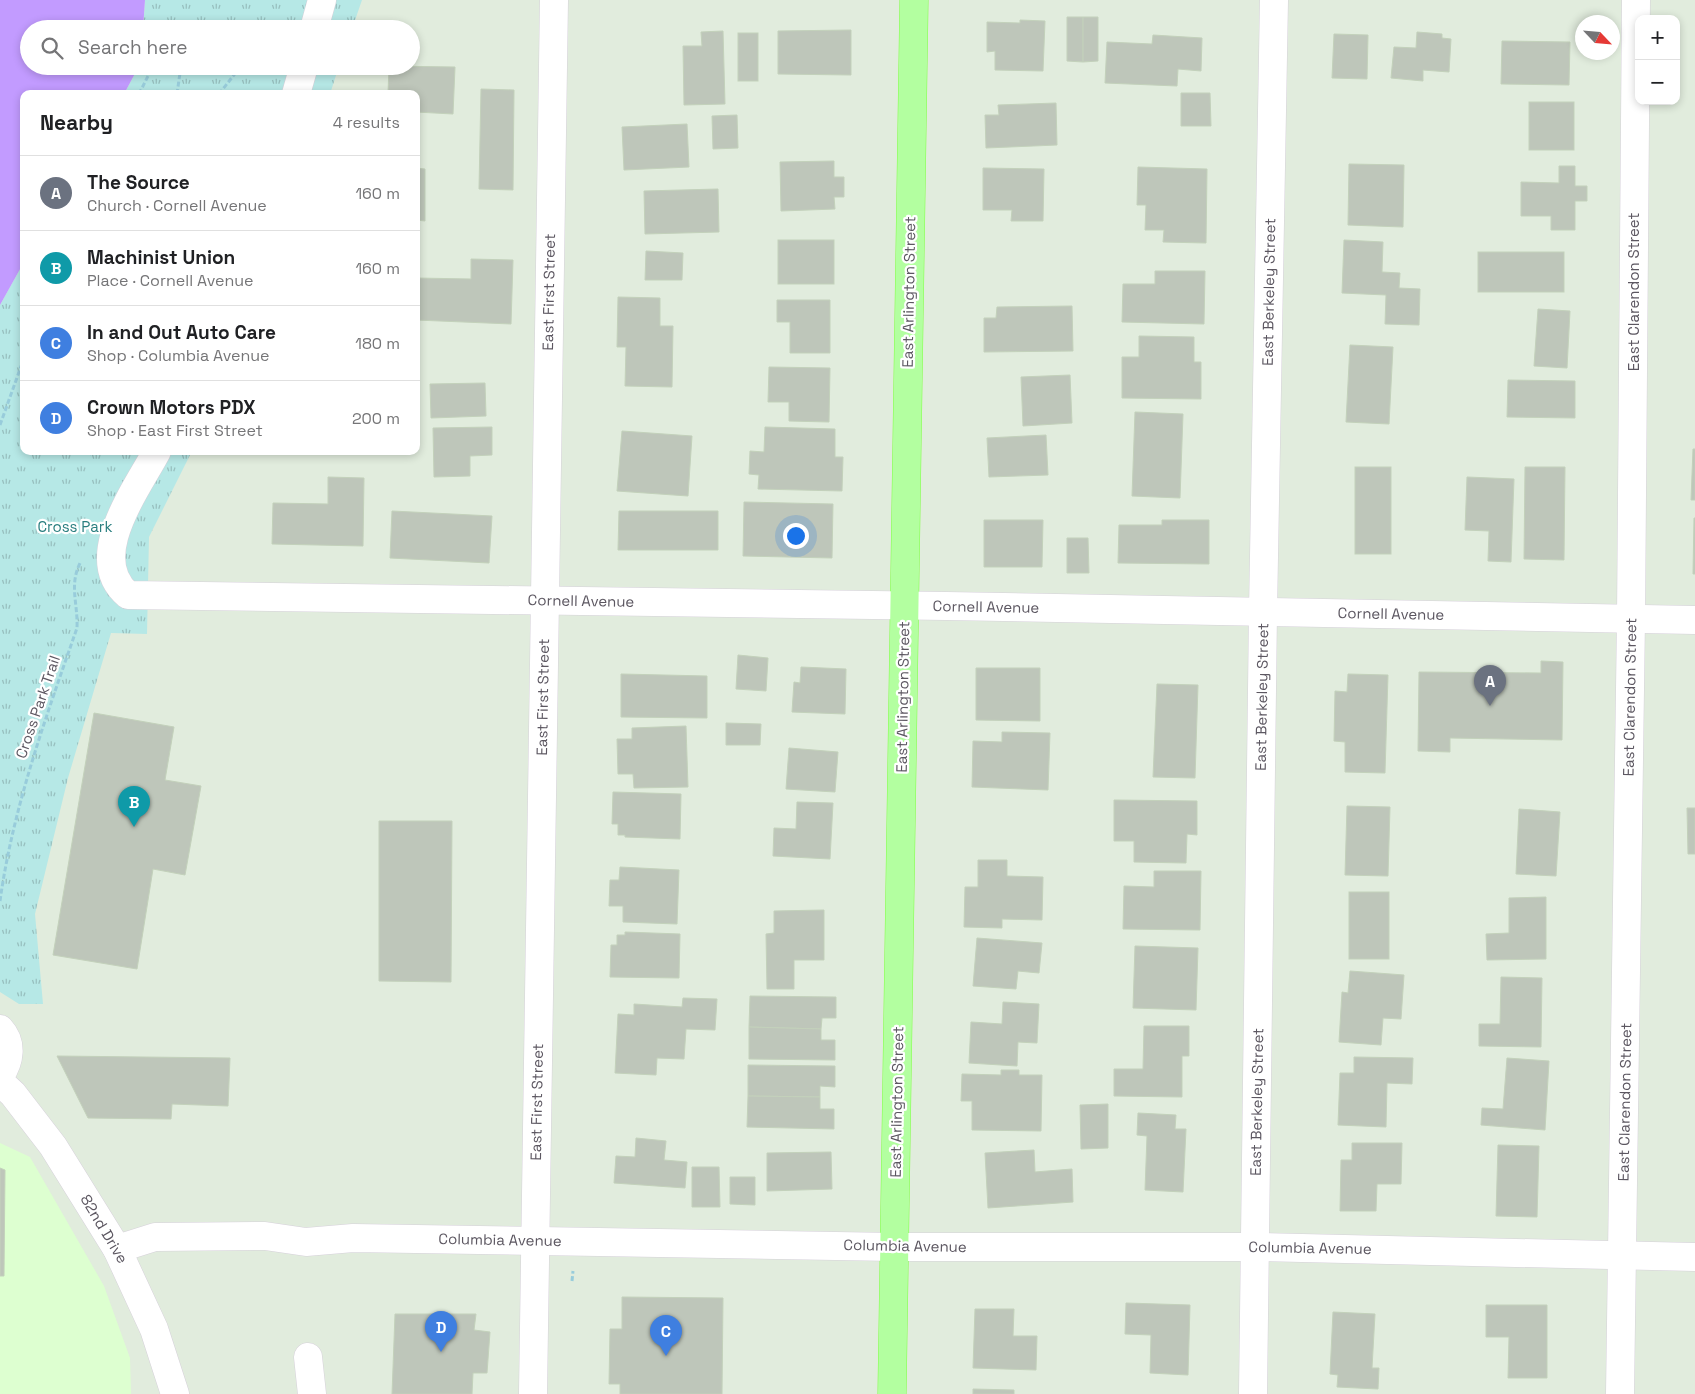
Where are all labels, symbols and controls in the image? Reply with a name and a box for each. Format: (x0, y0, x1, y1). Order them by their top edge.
north arrow (1575, 15, 1620, 60)
map controls (1635, 15, 1680, 105)
button: + (1635, 15, 1680, 60)
search box (20, 20, 420, 75)
icon: search (38, 34, 66, 62)
text: Search here (78, 35, 188, 60)
button: − (1635, 60, 1680, 105)
text: Nearby (40, 109, 113, 136)
text: 4 results (333, 112, 400, 133)
text: The Source (87, 170, 190, 195)
text: A (51, 183, 61, 204)
text: 160 m (355, 183, 400, 204)
text: Church · Cornell Avenue (87, 195, 267, 216)
street label: East Clarendon Street (1624, 213, 1643, 371)
street label: East Arlington Street (898, 216, 919, 368)
street label: East Berkeley Street (1258, 218, 1279, 366)
street label: East First Street (538, 233, 559, 351)
text: Machinist Union (87, 245, 235, 270)
text: B (51, 258, 61, 279)
text: 160 m (355, 258, 400, 279)
text: Place · Cornell Avenue (87, 270, 254, 291)
text: In and Out Auto Care (87, 320, 276, 345)
text: C (51, 333, 61, 354)
text: 180 m (355, 333, 400, 354)
text: Shop · Columbia Avenue (87, 345, 270, 366)
text: Crown Motors PDX (87, 395, 255, 420)
text: D (51, 408, 61, 429)
text: 200 m (352, 408, 400, 429)
text: Shop · East First Street (87, 420, 263, 441)
park label: Cross Park (37, 517, 113, 536)
your location (783, 523, 809, 549)
street label: Cornell Avenue (528, 590, 635, 611)
street label: Cornell Avenue (933, 596, 1040, 617)
street label: Cornell Avenue (1338, 603, 1445, 624)
street label: East Clarendon Street (1619, 617, 1640, 777)
street label: East Arlington Street (892, 621, 913, 773)
street label: East Berkeley Street (1251, 623, 1272, 771)
street label: East First Street (532, 638, 553, 756)
street label: Cross Park Trail (11, 653, 64, 761)
pin: A (1474, 665, 1506, 706)
pin: B (118, 786, 150, 827)
street label: East Clarendon Street (1614, 1022, 1635, 1182)
street label: East Arlington Street (886, 1026, 907, 1178)
street label: East Berkeley Street (1246, 1028, 1267, 1176)
street label: East First Street (526, 1043, 547, 1161)
street label: 82nd Drive (76, 1191, 132, 1267)
street label: Columbia Avenue (438, 1229, 562, 1250)
street label: Columbia Avenue (843, 1235, 967, 1256)
street label: Columbia Avenue (1248, 1237, 1372, 1258)
pin: D (425, 1311, 457, 1352)
pin: C (650, 1315, 682, 1356)

